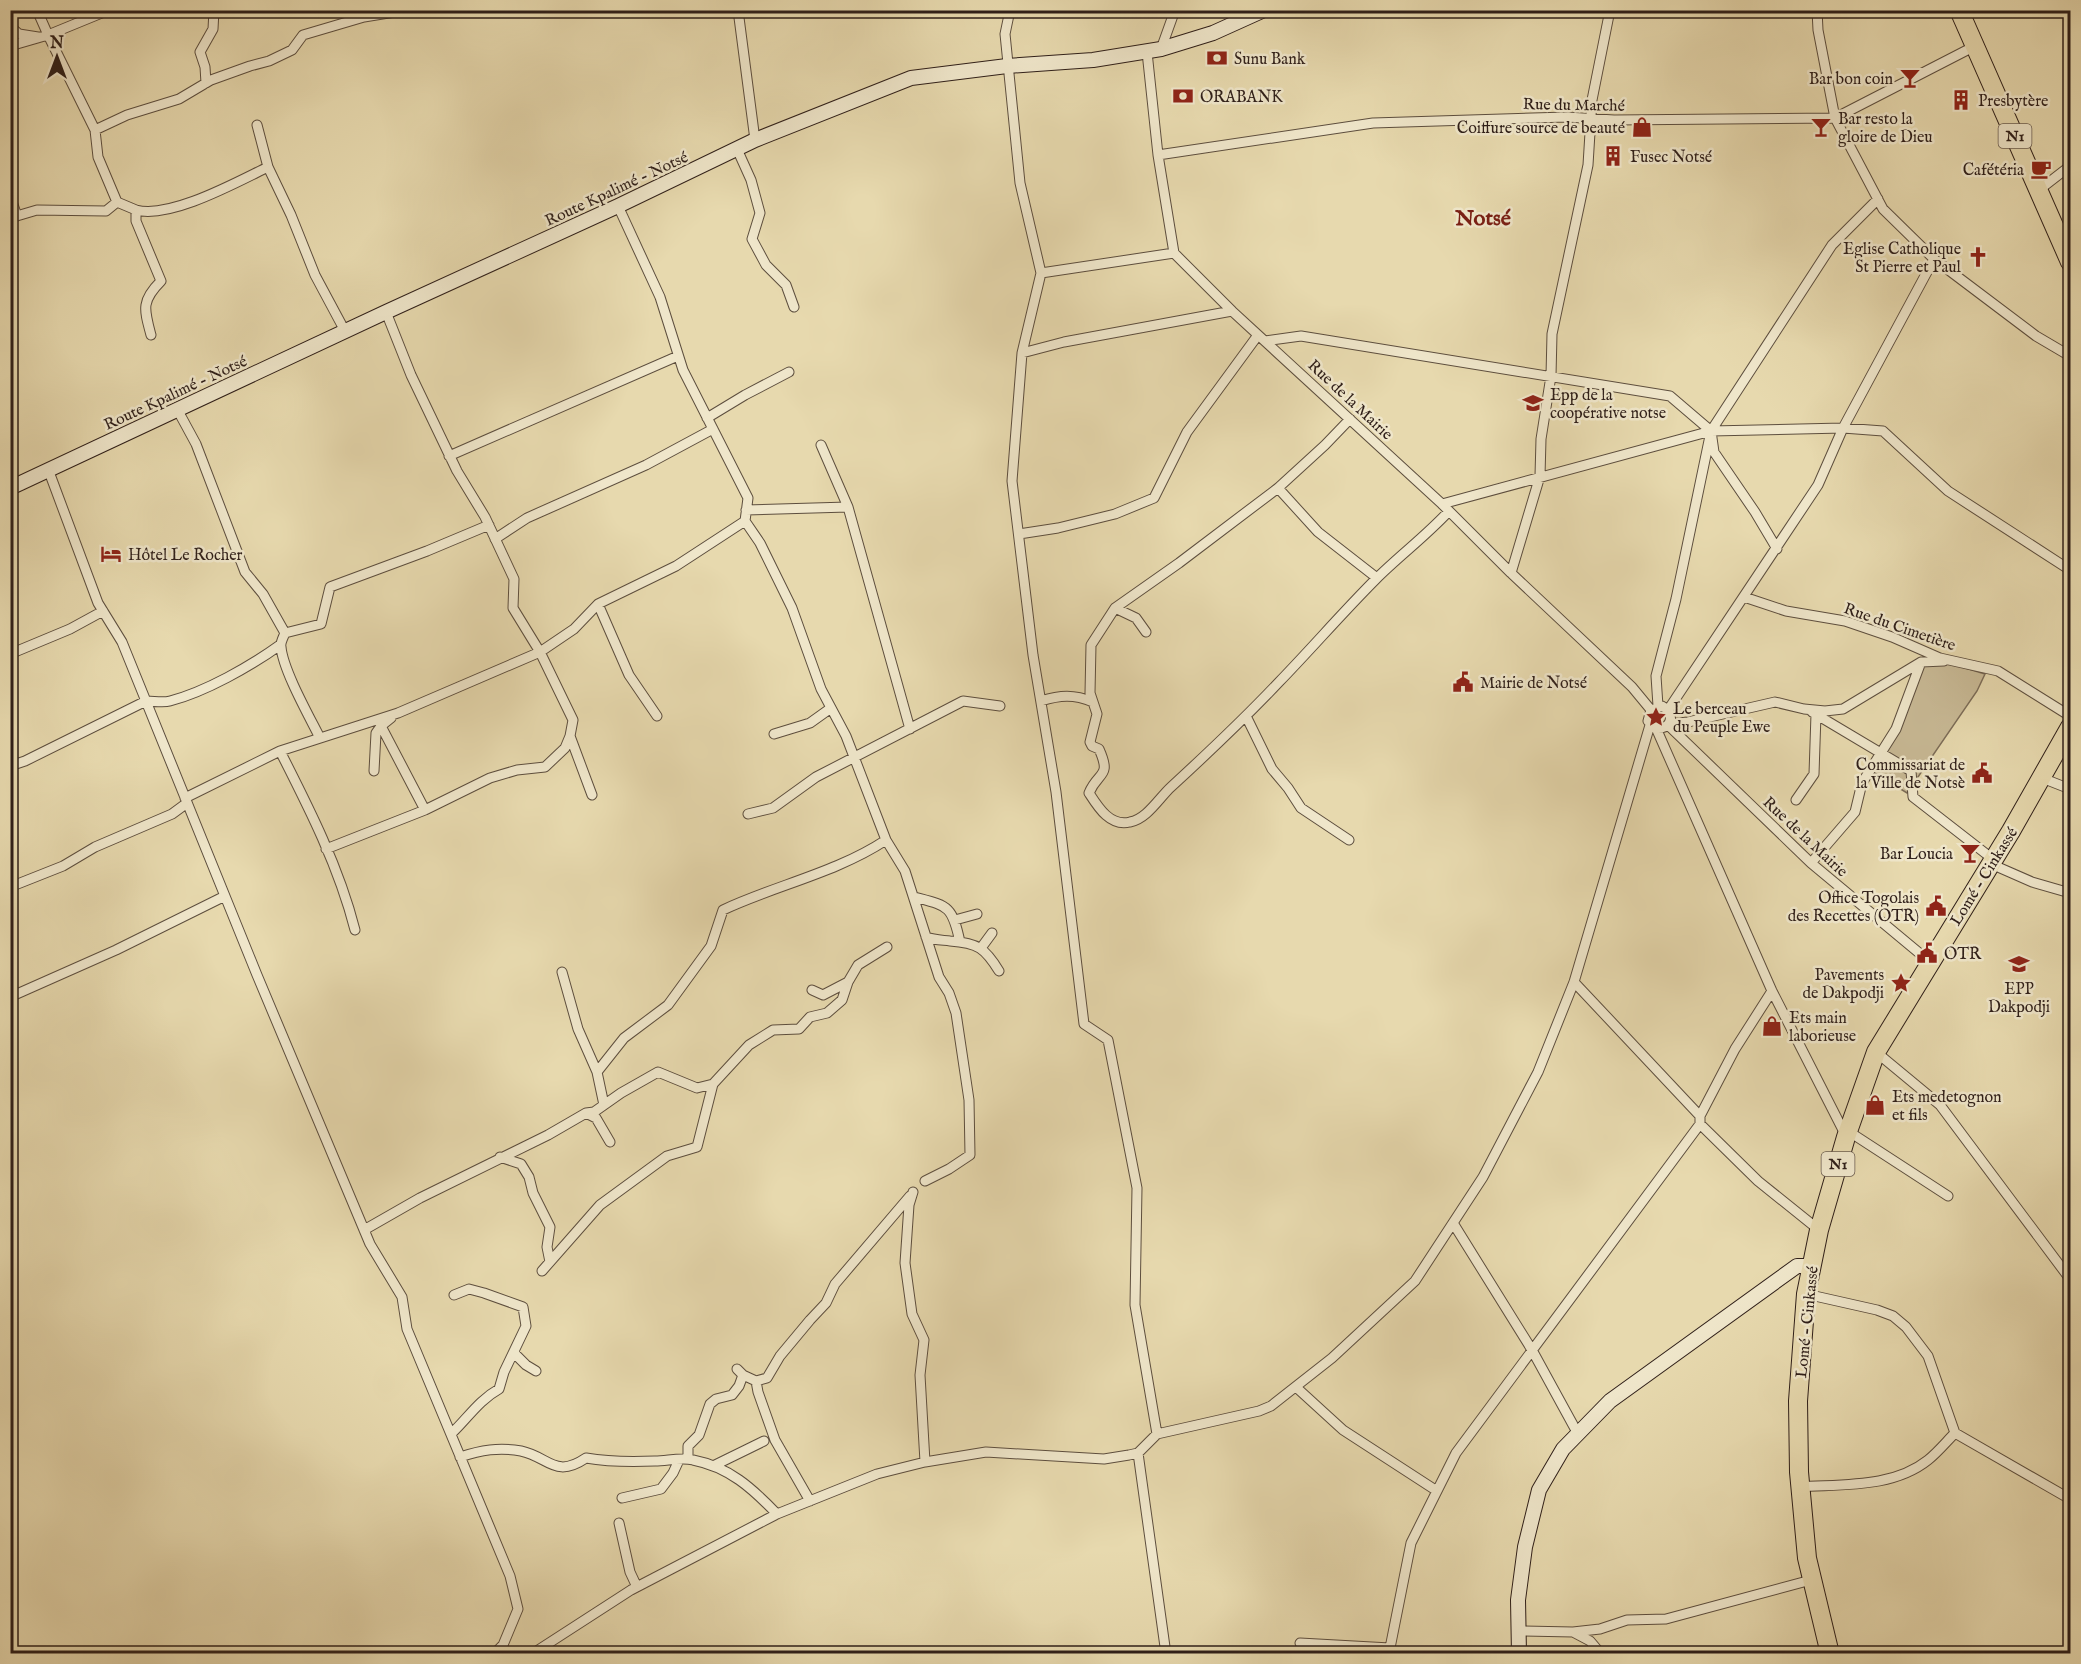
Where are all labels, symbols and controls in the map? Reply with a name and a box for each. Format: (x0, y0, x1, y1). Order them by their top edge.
north arrow (27, 27, 87, 87)
text: N (49, 34, 64, 54)
bank icon: Sunu Bank (1205, 46, 1229, 70)
place label: Sunu Bank (1234, 50, 1306, 70)
bar icon: Bar bon coin (1898, 66, 1922, 90)
place label: Bar bon coin (1809, 70, 1893, 90)
bank icon: ORABANK (1171, 84, 1195, 108)
place label: ORABANK (1200, 88, 1283, 108)
building icon: Presbytère (1949, 88, 1973, 112)
place label: Presbytère (1978, 92, 2048, 112)
street label: Rue du Marché (1523, 95, 1625, 117)
place label: Bar resto la gloire de Dieu (1838, 110, 1933, 148)
shop icon: Coiffure source de beauté (1630, 115, 1654, 139)
bar icon: Bar resto la gloire de Dieu (1809, 115, 1833, 139)
place label: Coiffure source de beauté (1457, 119, 1625, 139)
road number: N1 (1998, 124, 2032, 148)
building icon: Fusec Notsé (1601, 144, 1625, 168)
street label: Route Kpalimé - Notsé (542, 148, 692, 232)
place label: Fusec Notsé (1630, 148, 1712, 168)
cafe icon: Cafétéria (2029, 157, 2053, 181)
place label: Cafétéria (1963, 161, 2024, 181)
district label: Notsé (1454, 205, 1511, 233)
place label: Eglise Catholique St Pierre et Paul (1843, 240, 1962, 278)
church icon: Eglise Catholique St Pierre et Paul (1966, 245, 1990, 269)
street label: Route Kpalimé - Notsé (101, 352, 251, 436)
street label: Rue de la Mairie (1303, 356, 1396, 445)
place label: Epp de la coopérative notse (1550, 386, 1666, 424)
school or university icon: Epp de la coopérative notse (1521, 391, 1545, 415)
hotel icon: Hôtel Le Rocher (99, 542, 123, 566)
place label: Hôtel Le Rocher (128, 546, 243, 566)
street label: Rue du Cimetière (1841, 599, 1958, 656)
public building icon: Mairie de Notsé (1451, 670, 1475, 694)
place label: Mairie de Notsé (1480, 674, 1587, 694)
place label: Le berceau du Peuple Ewe (1673, 700, 1770, 738)
place icon: Le berceau du Peuple Ewe (1644, 705, 1668, 729)
place label: Commissariat de la Ville de Notsè (1856, 756, 1965, 794)
public building icon: Commissariat de la Ville de Notsè (1970, 761, 1994, 785)
street label: Rue de la Mairie (1758, 793, 1851, 882)
street label: Lomé - Cinkassé (1946, 824, 2023, 930)
bar icon: Bar Loucia (1958, 841, 1982, 865)
place label: Bar Loucia (1880, 845, 1953, 865)
place label: Office Togolais des Recettes (OTR) (1788, 889, 1919, 927)
public building icon: Office Togolais des Recettes (OTR) (1924, 894, 1948, 918)
public building icon: OTR (1915, 941, 1939, 965)
place label: OTR (1944, 945, 1982, 965)
school or university icon: EPP Dakpodji (2007, 952, 2031, 976)
place label: Pavements de Dakpodji (1802, 966, 1884, 1004)
place icon: Pavements de Dakpodji (1889, 971, 1913, 995)
place label: EPP Dakpodji (1988, 980, 2050, 1018)
place label: Ets main laborieuse (1789, 1009, 1856, 1047)
shop icon: Ets main laborieuse (1760, 1014, 1784, 1038)
place label: Ets medetognon et fils (1892, 1088, 2002, 1126)
shop icon: Ets medetognon et fils (1863, 1093, 1887, 1117)
road number: N1 (1822, 1152, 1854, 1176)
street label: Lomé - Cinkassé (1792, 1265, 1824, 1379)

